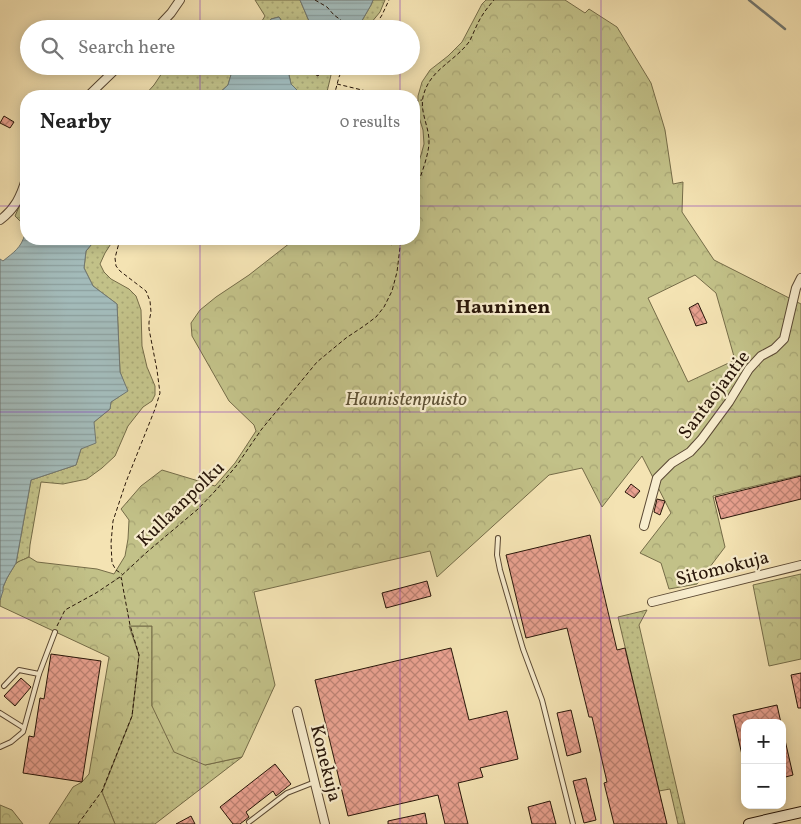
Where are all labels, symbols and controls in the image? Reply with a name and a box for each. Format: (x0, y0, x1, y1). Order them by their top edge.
search box (20, 20, 420, 75)
icon: search (38, 34, 66, 62)
text: Search here (78, 35, 175, 61)
text: Nearby (40, 108, 111, 137)
text: 0 results (340, 112, 400, 134)
district label: Hauninen (455, 294, 551, 322)
street label: Santaojantie (673, 345, 757, 445)
park label: Haunistenpuisto (345, 387, 467, 413)
street label: Kullaanpolku (132, 456, 231, 553)
street label: Sitomokuja (673, 545, 772, 593)
map controls (741, 719, 786, 809)
button: + (741, 719, 786, 764)
street label: Konekuja (303, 722, 347, 805)
button: − (741, 764, 786, 809)

